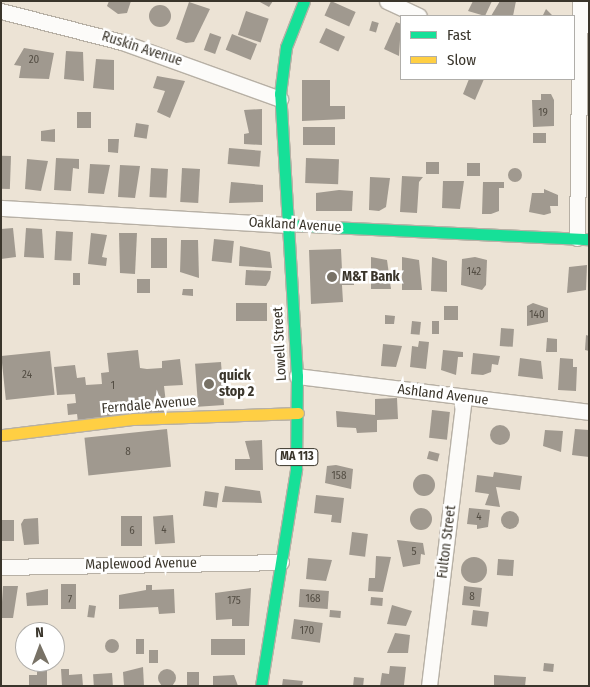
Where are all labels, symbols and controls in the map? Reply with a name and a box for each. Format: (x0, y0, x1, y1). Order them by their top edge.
legend (400, 15, 575, 80)
text: Fast (447, 26, 471, 44)
street label: Ruskin Avenue (100, 28, 184, 70)
text: Slow (447, 51, 476, 69)
house number: 20 (29, 53, 39, 67)
house number: 19 (538, 106, 548, 120)
street label: Oakland Avenue (248, 214, 342, 236)
house number: 142 (467, 265, 481, 279)
place label: M&T Bank (342, 269, 400, 285)
marker: M&T Bank (326, 271, 338, 283)
street label: Lowell Street (270, 306, 290, 382)
house number: 140 (529, 308, 545, 322)
house number: 24 (22, 368, 32, 382)
place label: quick stop 2 (219, 368, 254, 401)
marker: quick stop 2 (203, 378, 215, 390)
house number: 1 (111, 379, 115, 393)
street label: Ashland Avenue (397, 381, 489, 409)
street label: Ferndale Avenue (101, 392, 197, 418)
house number: 8 (125, 445, 131, 459)
road number: MA 113 (274, 448, 320, 467)
house number: 158 (332, 469, 346, 483)
street label: Fulton Street (434, 505, 460, 579)
house number: 4 (476, 510, 482, 524)
house number: 4 (161, 523, 167, 537)
house number: 6 (129, 524, 135, 538)
house number: 5 (411, 545, 417, 559)
street label: Maplewood Avenue (85, 555, 197, 573)
house number: 8 (469, 590, 475, 604)
house number: 168 (305, 592, 321, 606)
house number: 7 (68, 593, 72, 607)
house number: 175 (227, 594, 241, 608)
north arrow (15, 622, 65, 672)
text: N (35, 624, 44, 641)
house number: 170 (300, 624, 314, 638)

